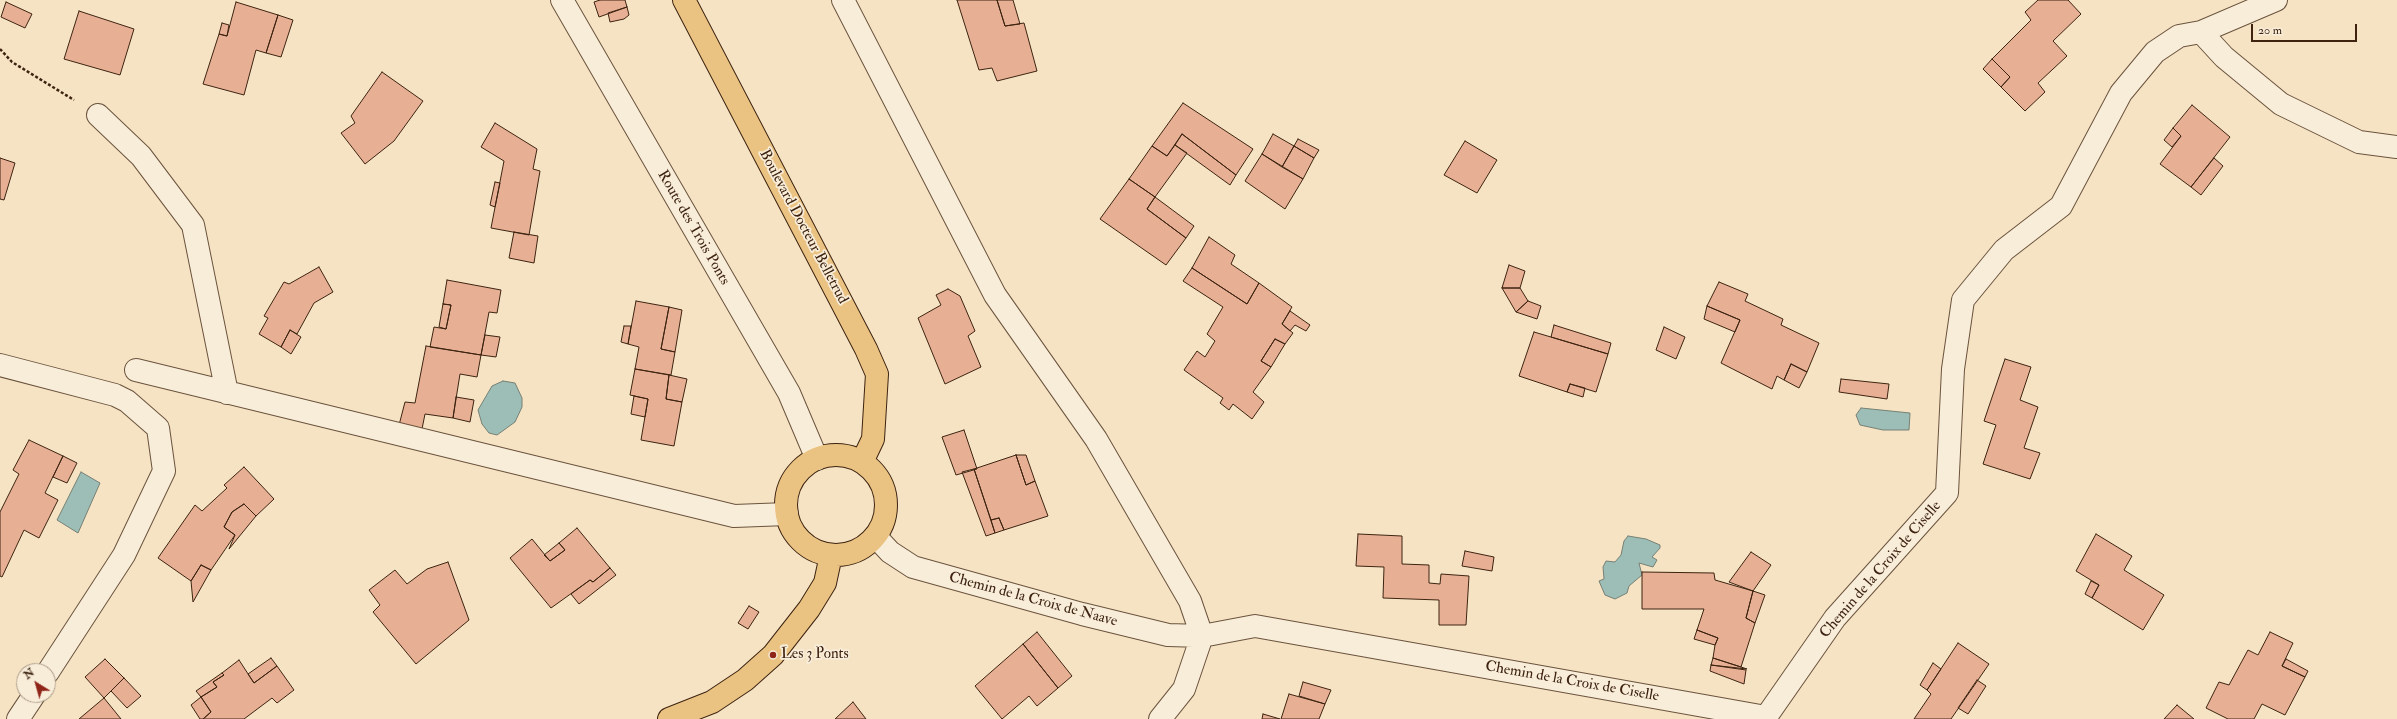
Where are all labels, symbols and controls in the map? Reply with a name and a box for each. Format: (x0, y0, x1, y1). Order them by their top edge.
scale bar (2253, 16, 2359, 42)
text: 20 m (2258, 23, 2282, 38)
street label: Boulevard Docteur Belletrud (755, 147, 851, 307)
street label: Route des Trois Ponts (653, 167, 733, 289)
street label: Chemin de la Croix de Ciselle (1816, 498, 1946, 642)
street label: Chemin de la Croix de Naave (947, 569, 1119, 631)
place label: Les 3 Ponts (781, 646, 849, 664)
marker: Les 3 Ponts (768, 650, 778, 660)
street label: Chemin de la Croix de Ciselle (1484, 658, 1660, 706)
north arrow (16, 663, 56, 703)
text: N (21, 666, 37, 682)

